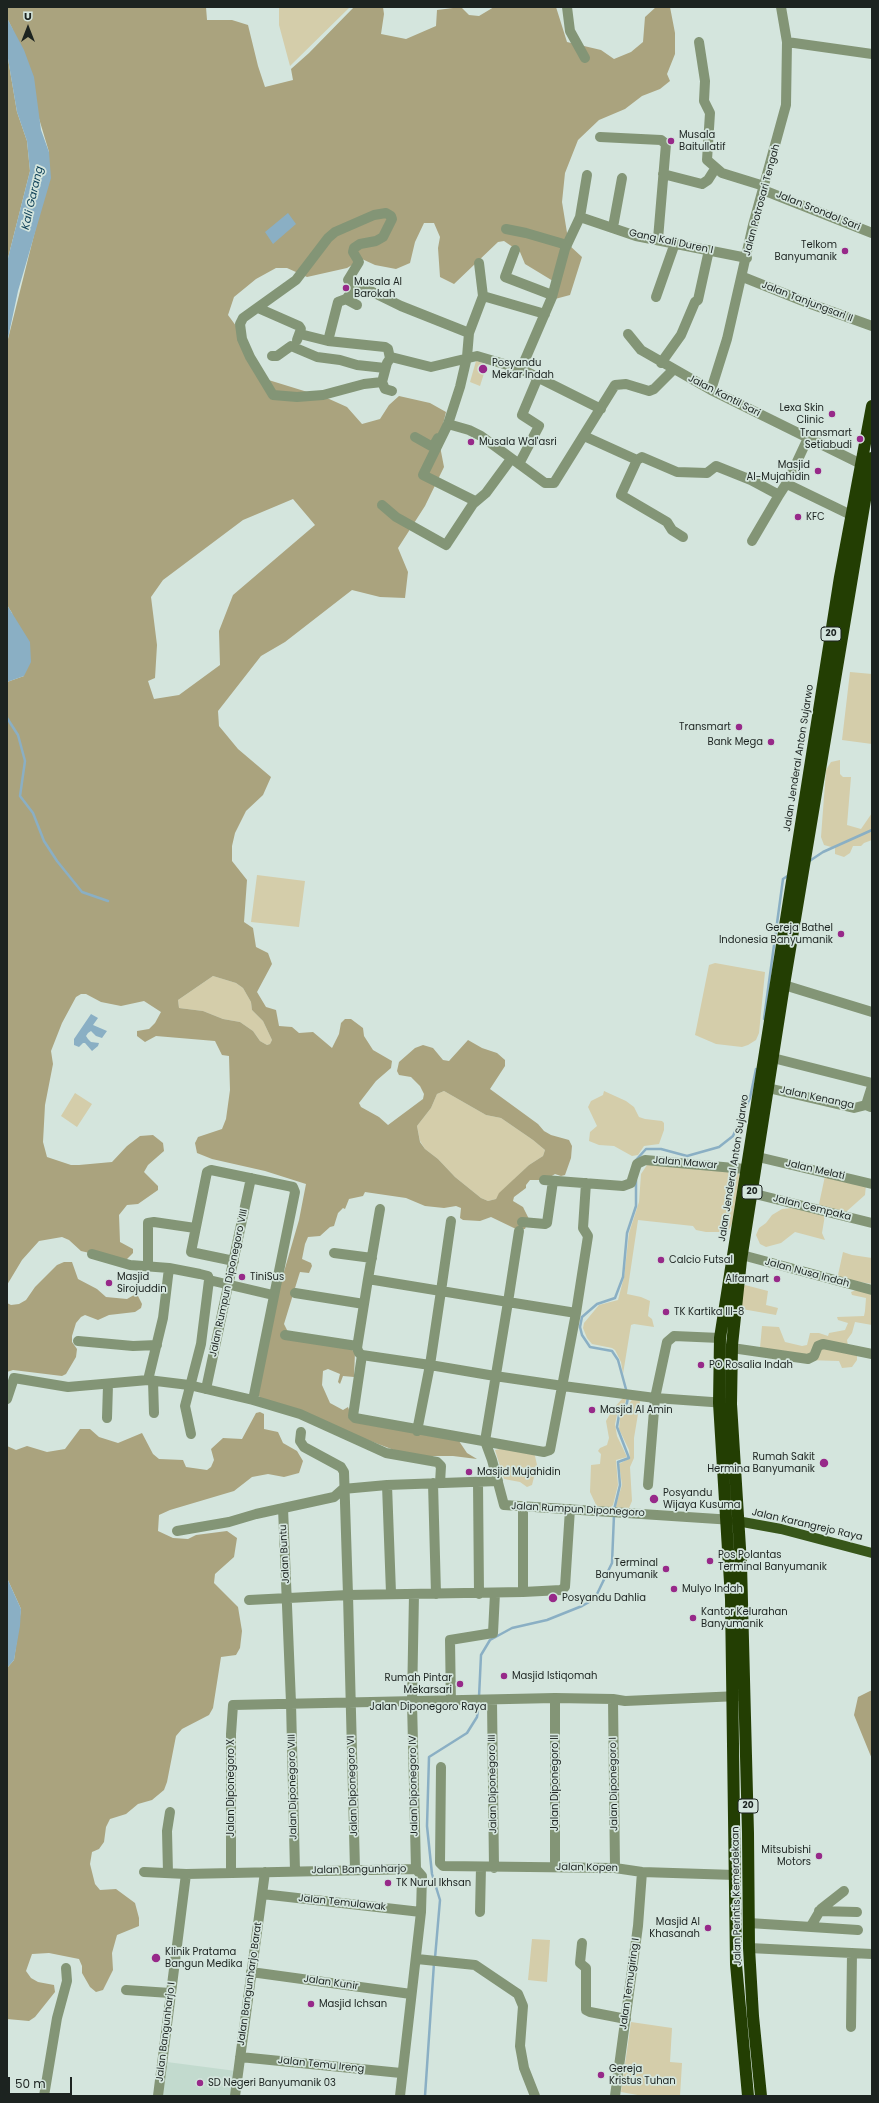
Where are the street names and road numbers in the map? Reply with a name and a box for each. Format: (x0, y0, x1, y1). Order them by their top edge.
street label: Jalan Potrosari Tengah (741, 143, 783, 257)
street label: Jalan Srondol Sari (774, 189, 862, 233)
street label: Gang Kali Duren I (628, 227, 714, 257)
street label: Jalan Tanjungsari II (760, 279, 854, 325)
street label: Jalan Kantil Sari (686, 373, 762, 419)
road number: 20 (821, 627, 841, 641)
street label: Jalan Jenderal Anton Sujarwo (781, 684, 817, 832)
street label: Jalan Kenanga (779, 1084, 855, 1112)
street label: Jalan Jenderal Anton Sujarwo (716, 1094, 752, 1242)
street label: Jalan Mawar (652, 1154, 718, 1172)
street label: Jalan Melati (784, 1157, 846, 1183)
road number: 20 (742, 1185, 762, 1199)
street label: Jalan Cempaka (772, 1193, 852, 1223)
street label: Jalan Rumpun Diponegoro VIII (207, 1208, 251, 1358)
street label: Jalan Nusa Indah (763, 1256, 851, 1290)
street label: Jalan Rumpun Diponegoro (511, 1501, 645, 1519)
street label: Jalan Karangrejo Raya (750, 1506, 864, 1544)
street label: Jalan Buntu (277, 1524, 293, 1584)
street label: Jalan Diponegoro Raya (370, 1701, 486, 1713)
street label: Jalan Diponegoro VIII (286, 1734, 300, 1840)
street label: Jalan Diponegoro III (486, 1734, 500, 1834)
street label: Jalan Diponegoro VI (345, 1735, 361, 1837)
street label: Jalan Diponegoro IV (407, 1735, 421, 1837)
street label: Jalan Diponegoro II (549, 1735, 561, 1831)
street label: Jalan Diponegoro I (607, 1737, 621, 1831)
street label: Jalan Diponegoro X (225, 1739, 237, 1837)
road number: 20 (738, 1799, 758, 1813)
street label: Jalan Perintis Kemerdekaan (730, 1826, 744, 1966)
street label: Jalan Kopen (556, 1861, 618, 1875)
street label: Jalan Bangunharjo (311, 1863, 407, 1877)
street label: Jalan Temulawak (298, 1892, 386, 1914)
street label: Jalan Bangunharjo Barat (235, 1921, 265, 2047)
street label: Jalan Temugiring I (618, 1937, 642, 2031)
street label: Jalan Kunir (303, 1973, 359, 1993)
street label: Jalan Bangunharjo I (154, 1982, 178, 2082)
street label: Jalan Temu Ireng (277, 2054, 365, 2076)

